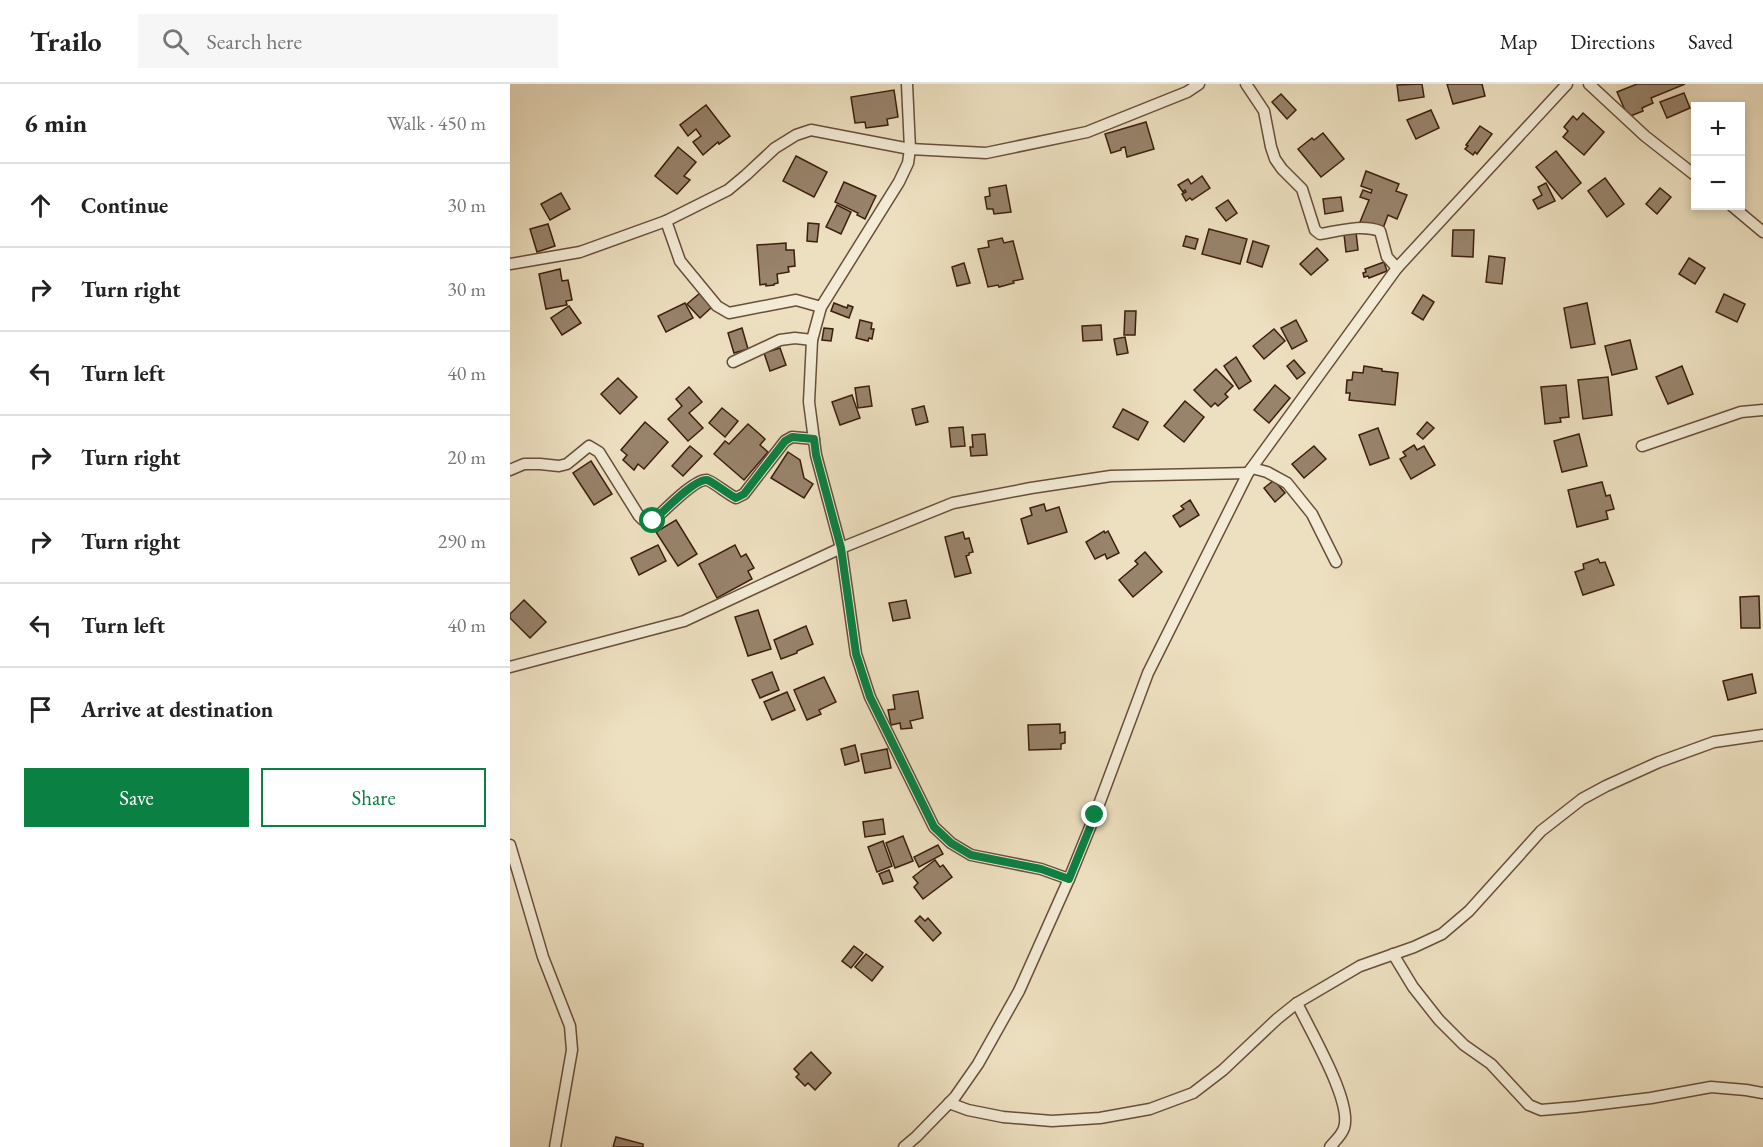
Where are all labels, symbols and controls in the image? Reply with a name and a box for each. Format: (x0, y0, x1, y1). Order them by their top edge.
search box (138, 14, 558, 68)
text: Trailo (30, 23, 102, 59)
icon: search (159, 25, 192, 58)
text: Search here (207, 27, 302, 56)
text: Map (1500, 28, 1537, 55)
text: Directions (1570, 28, 1655, 55)
text: Saved (1688, 28, 1733, 55)
map controls (1691, 102, 1745, 210)
button: + (1691, 102, 1745, 156)
text: 6 min (24, 106, 87, 140)
text: Walk · 450 m (387, 110, 486, 136)
button: − (1691, 156, 1745, 210)
icon: ahead (24, 189, 57, 222)
text: Continue (81, 191, 168, 220)
text: 30 m (447, 192, 486, 218)
icon: right (24, 273, 57, 306)
text: Turn right (81, 275, 180, 304)
text: 30 m (447, 276, 486, 302)
icon: left (24, 357, 57, 390)
text: Turn left (81, 359, 165, 388)
text: 40 m (447, 360, 486, 386)
icon: right (24, 441, 57, 474)
text: Turn right (81, 443, 180, 472)
text: 20 m (447, 444, 486, 470)
route start (639, 507, 665, 533)
icon: right (24, 525, 57, 558)
text: Turn right (81, 527, 180, 556)
text: 290 m (438, 528, 486, 554)
icon: left (24, 609, 57, 642)
text: Turn left (81, 611, 165, 640)
text: 40 m (447, 612, 486, 638)
icon: arrive (24, 693, 57, 726)
text: Arrive at destination (81, 695, 273, 724)
button: Save (24, 768, 249, 827)
button: Share (261, 768, 486, 827)
route end (1081, 801, 1107, 827)

